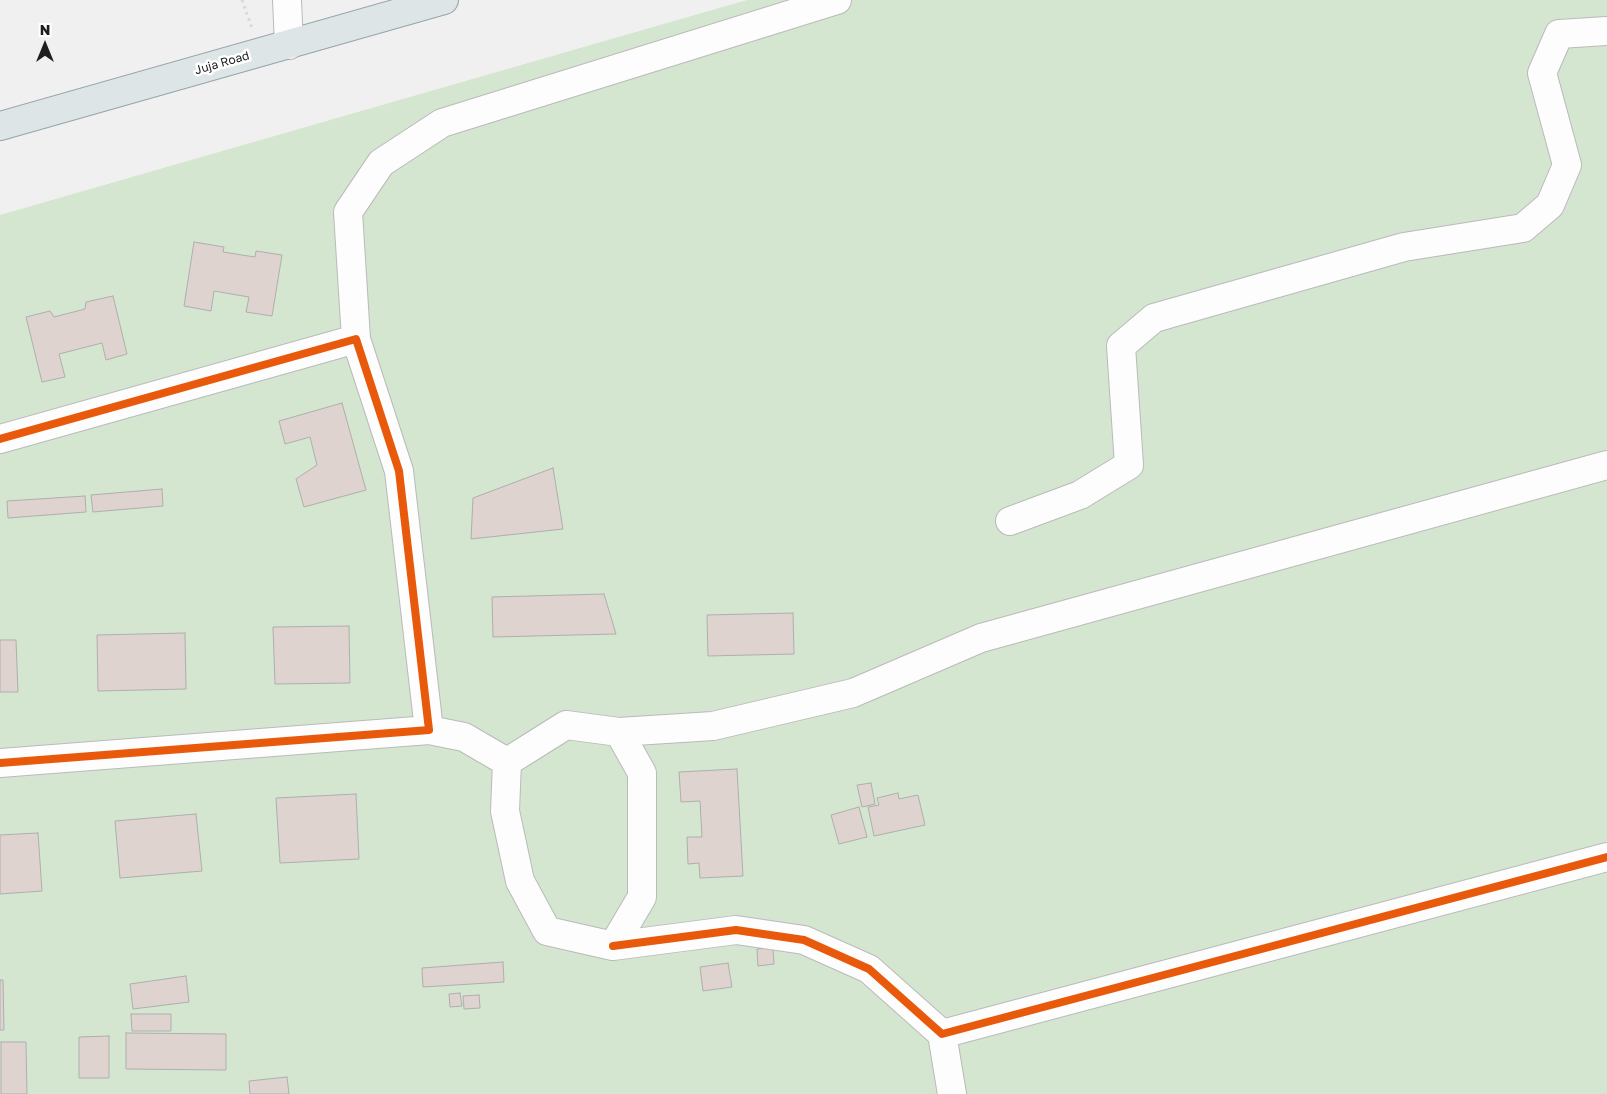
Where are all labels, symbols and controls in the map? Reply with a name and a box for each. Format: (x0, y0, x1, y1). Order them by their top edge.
north arrow (20, 20, 70, 70)
text: N (40, 21, 50, 38)
street label: Juja Road (193, 48, 251, 78)

